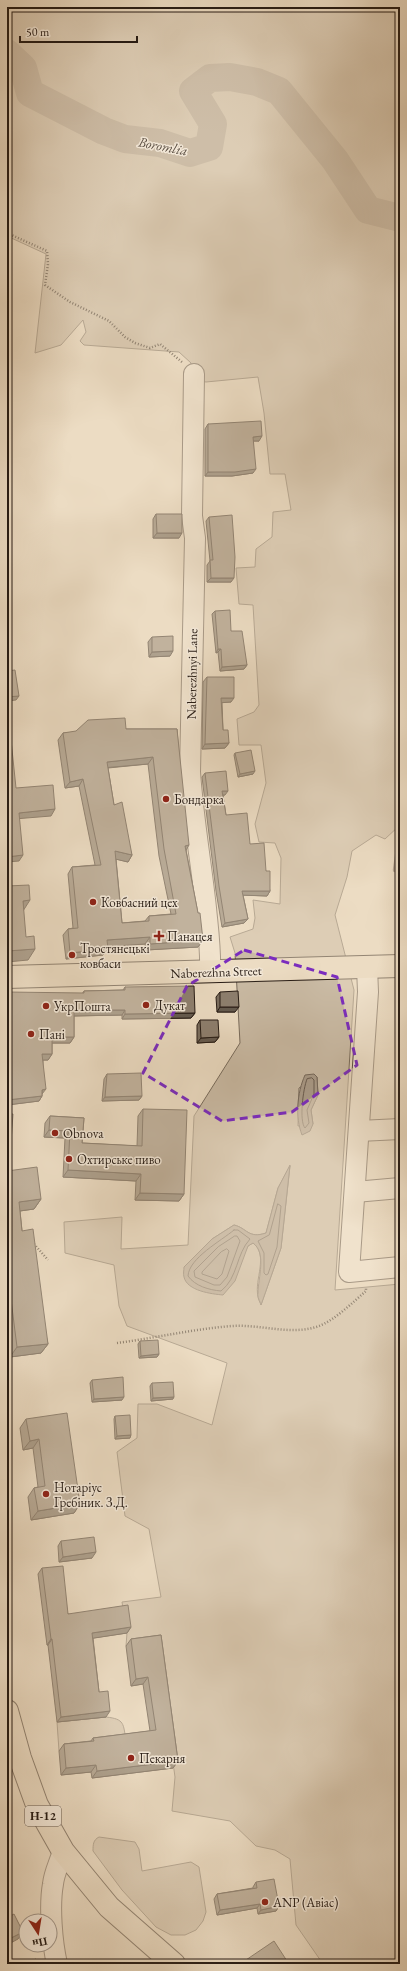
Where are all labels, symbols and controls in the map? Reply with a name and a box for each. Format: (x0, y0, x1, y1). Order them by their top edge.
scale bar (20, 18, 137, 44)
text: 50 m (26, 24, 50, 40)
water label: Boromlia (136, 132, 189, 160)
street label: Naberezhnyi Lane (183, 628, 201, 720)
place label: Бондарка (174, 791, 225, 808)
marker: Бондарка (161, 794, 171, 804)
place label: Ковбасний цех (101, 894, 178, 911)
marker: Ковбасний цех (88, 897, 98, 907)
place label: Панацея (167, 928, 213, 945)
marker: Панацея (154, 931, 164, 941)
place label: Тростянецькі ковбаси (80, 940, 150, 972)
marker: Тростянецькі ковбаси (67, 950, 77, 960)
street label: Naberezhna Street (170, 962, 262, 982)
place label: Дукат (154, 997, 186, 1014)
place label: УкрПошта (53, 998, 112, 1015)
marker: Дукат (141, 1000, 151, 1010)
marker: УкрПошта (41, 1001, 51, 1011)
place label: Пані (39, 1026, 65, 1043)
marker: Пані (26, 1029, 36, 1039)
place label: Obnova (63, 1125, 104, 1142)
marker: Obnova (50, 1128, 60, 1138)
place label: Охтирське пиво (77, 1151, 161, 1168)
marker: Охтирське пиво (64, 1154, 74, 1164)
place label: Нотаріус Гребіник. З.Д. (54, 1479, 128, 1511)
marker: Нотаріус Гребіник. З.Д. (41, 1489, 51, 1499)
place label: Пекарня (139, 1750, 186, 1767)
marker: Пекарня (126, 1753, 136, 1763)
road number: Н-12 (25, 1806, 61, 1826)
place label: ANP (Авіас) (272, 1894, 338, 1911)
marker: ANP (Авіас) (260, 1897, 270, 1907)
north arrow (18, 1913, 58, 1953)
text: Пн (31, 1934, 49, 1951)

